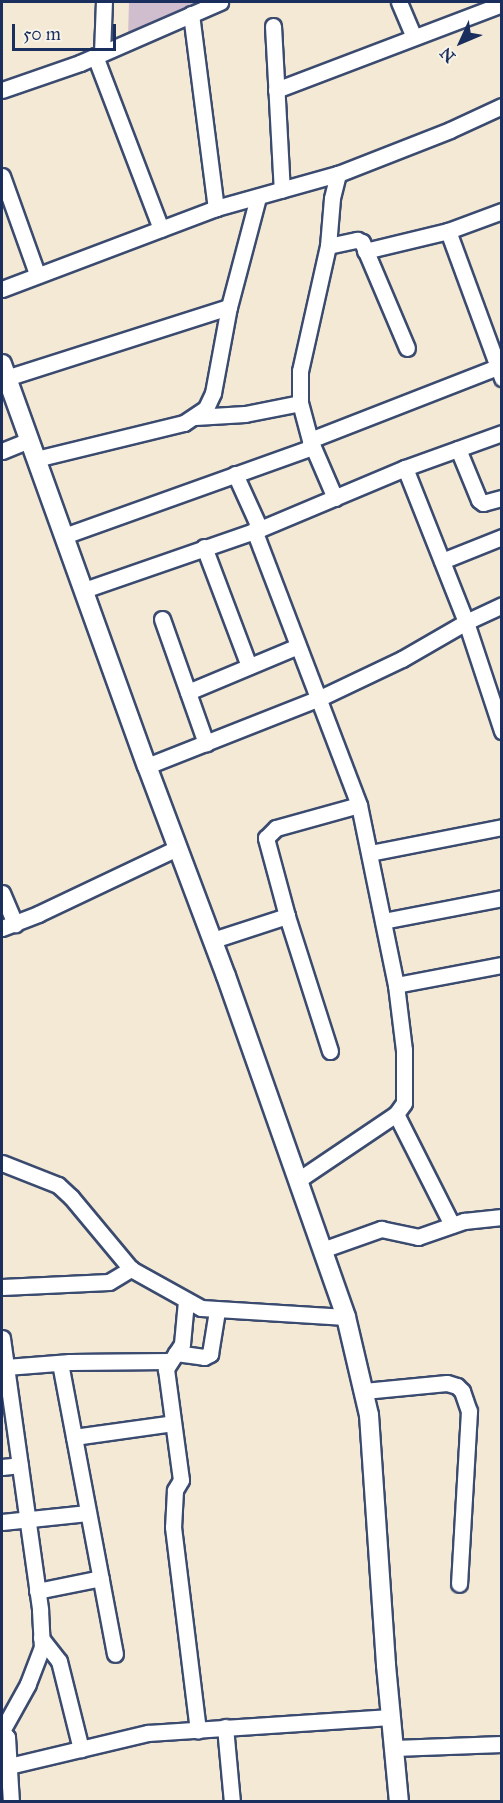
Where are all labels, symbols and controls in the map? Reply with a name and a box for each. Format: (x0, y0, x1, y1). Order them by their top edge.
scale bar (15, 12, 118, 50)
north arrow (431, 12, 491, 72)
text: 50 m (23, 23, 61, 45)
text: N (436, 43, 459, 66)

